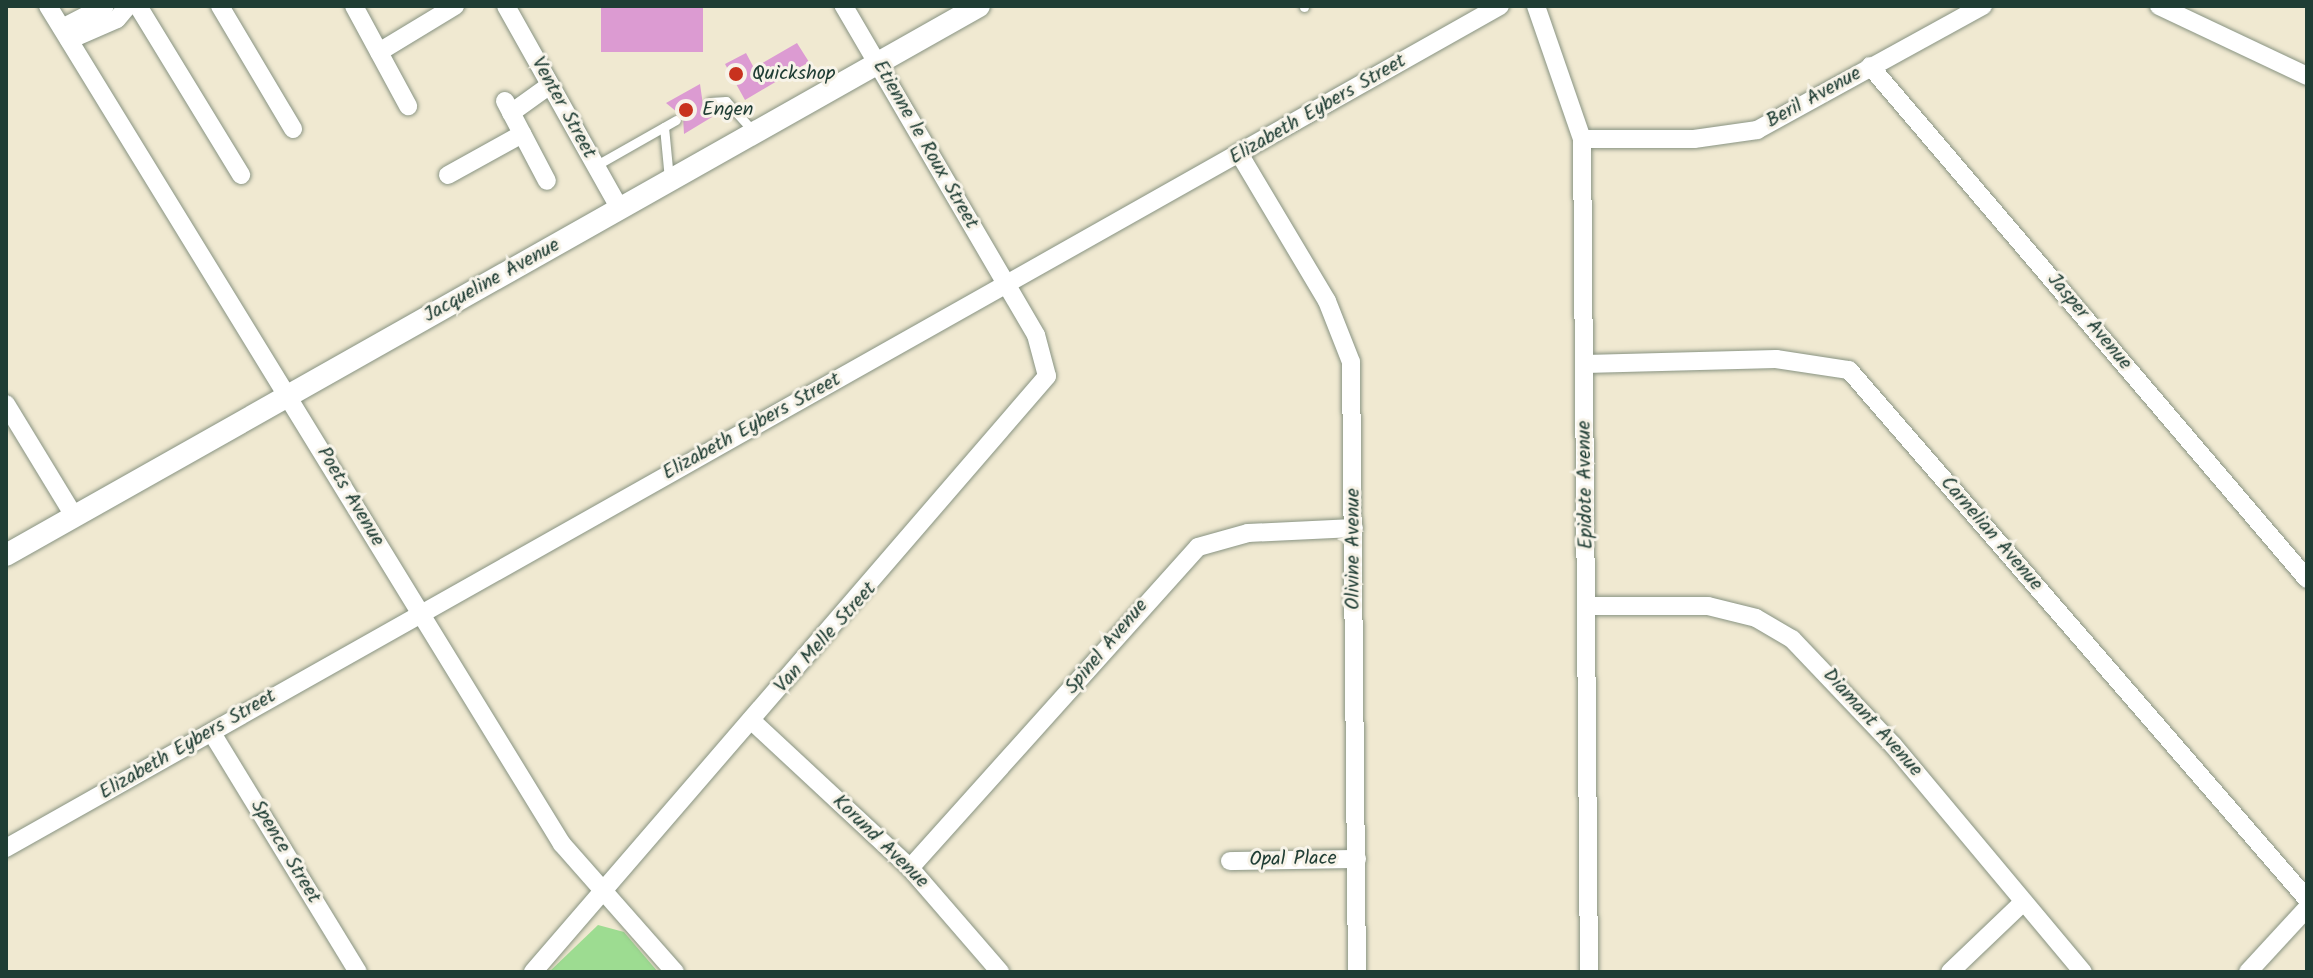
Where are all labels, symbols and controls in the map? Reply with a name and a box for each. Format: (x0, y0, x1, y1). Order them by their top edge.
street label: Elizabeth Eybers Street (1225, 50, 1411, 170)
street label: Venter Street (525, 53, 601, 163)
street label: Etienne le Roux Street (867, 56, 983, 234)
place label: Quickshop (752, 62, 835, 86)
street label: Beril Avenue (1762, 62, 1866, 134)
marker: Quickshop (727, 65, 745, 83)
place label: Engen (702, 98, 754, 122)
marker: Engen (677, 101, 695, 119)
street label: Jacqueline Avenue (420, 234, 564, 328)
street label: Jasper Avenue (2041, 269, 2137, 375)
street label: Elizabeth Eybers Street (659, 368, 845, 486)
street label: Epidote Avenue (1573, 420, 1599, 550)
street label: Poets Avenue (311, 443, 389, 551)
street label: Carnelian Avenue (1935, 472, 2047, 596)
street label: Olivine Avenue (1342, 488, 1366, 610)
street label: Van Melle Street (770, 578, 882, 698)
street label: Spinel Avenue (1060, 595, 1154, 699)
street label: Diamant Avenue (1817, 664, 1927, 782)
street label: Elizabeth Eybers Street (95, 685, 281, 805)
street label: Korund Avenue (827, 790, 933, 894)
street label: Spence Street (245, 796, 325, 908)
street label: Opal Place (1249, 847, 1337, 873)

